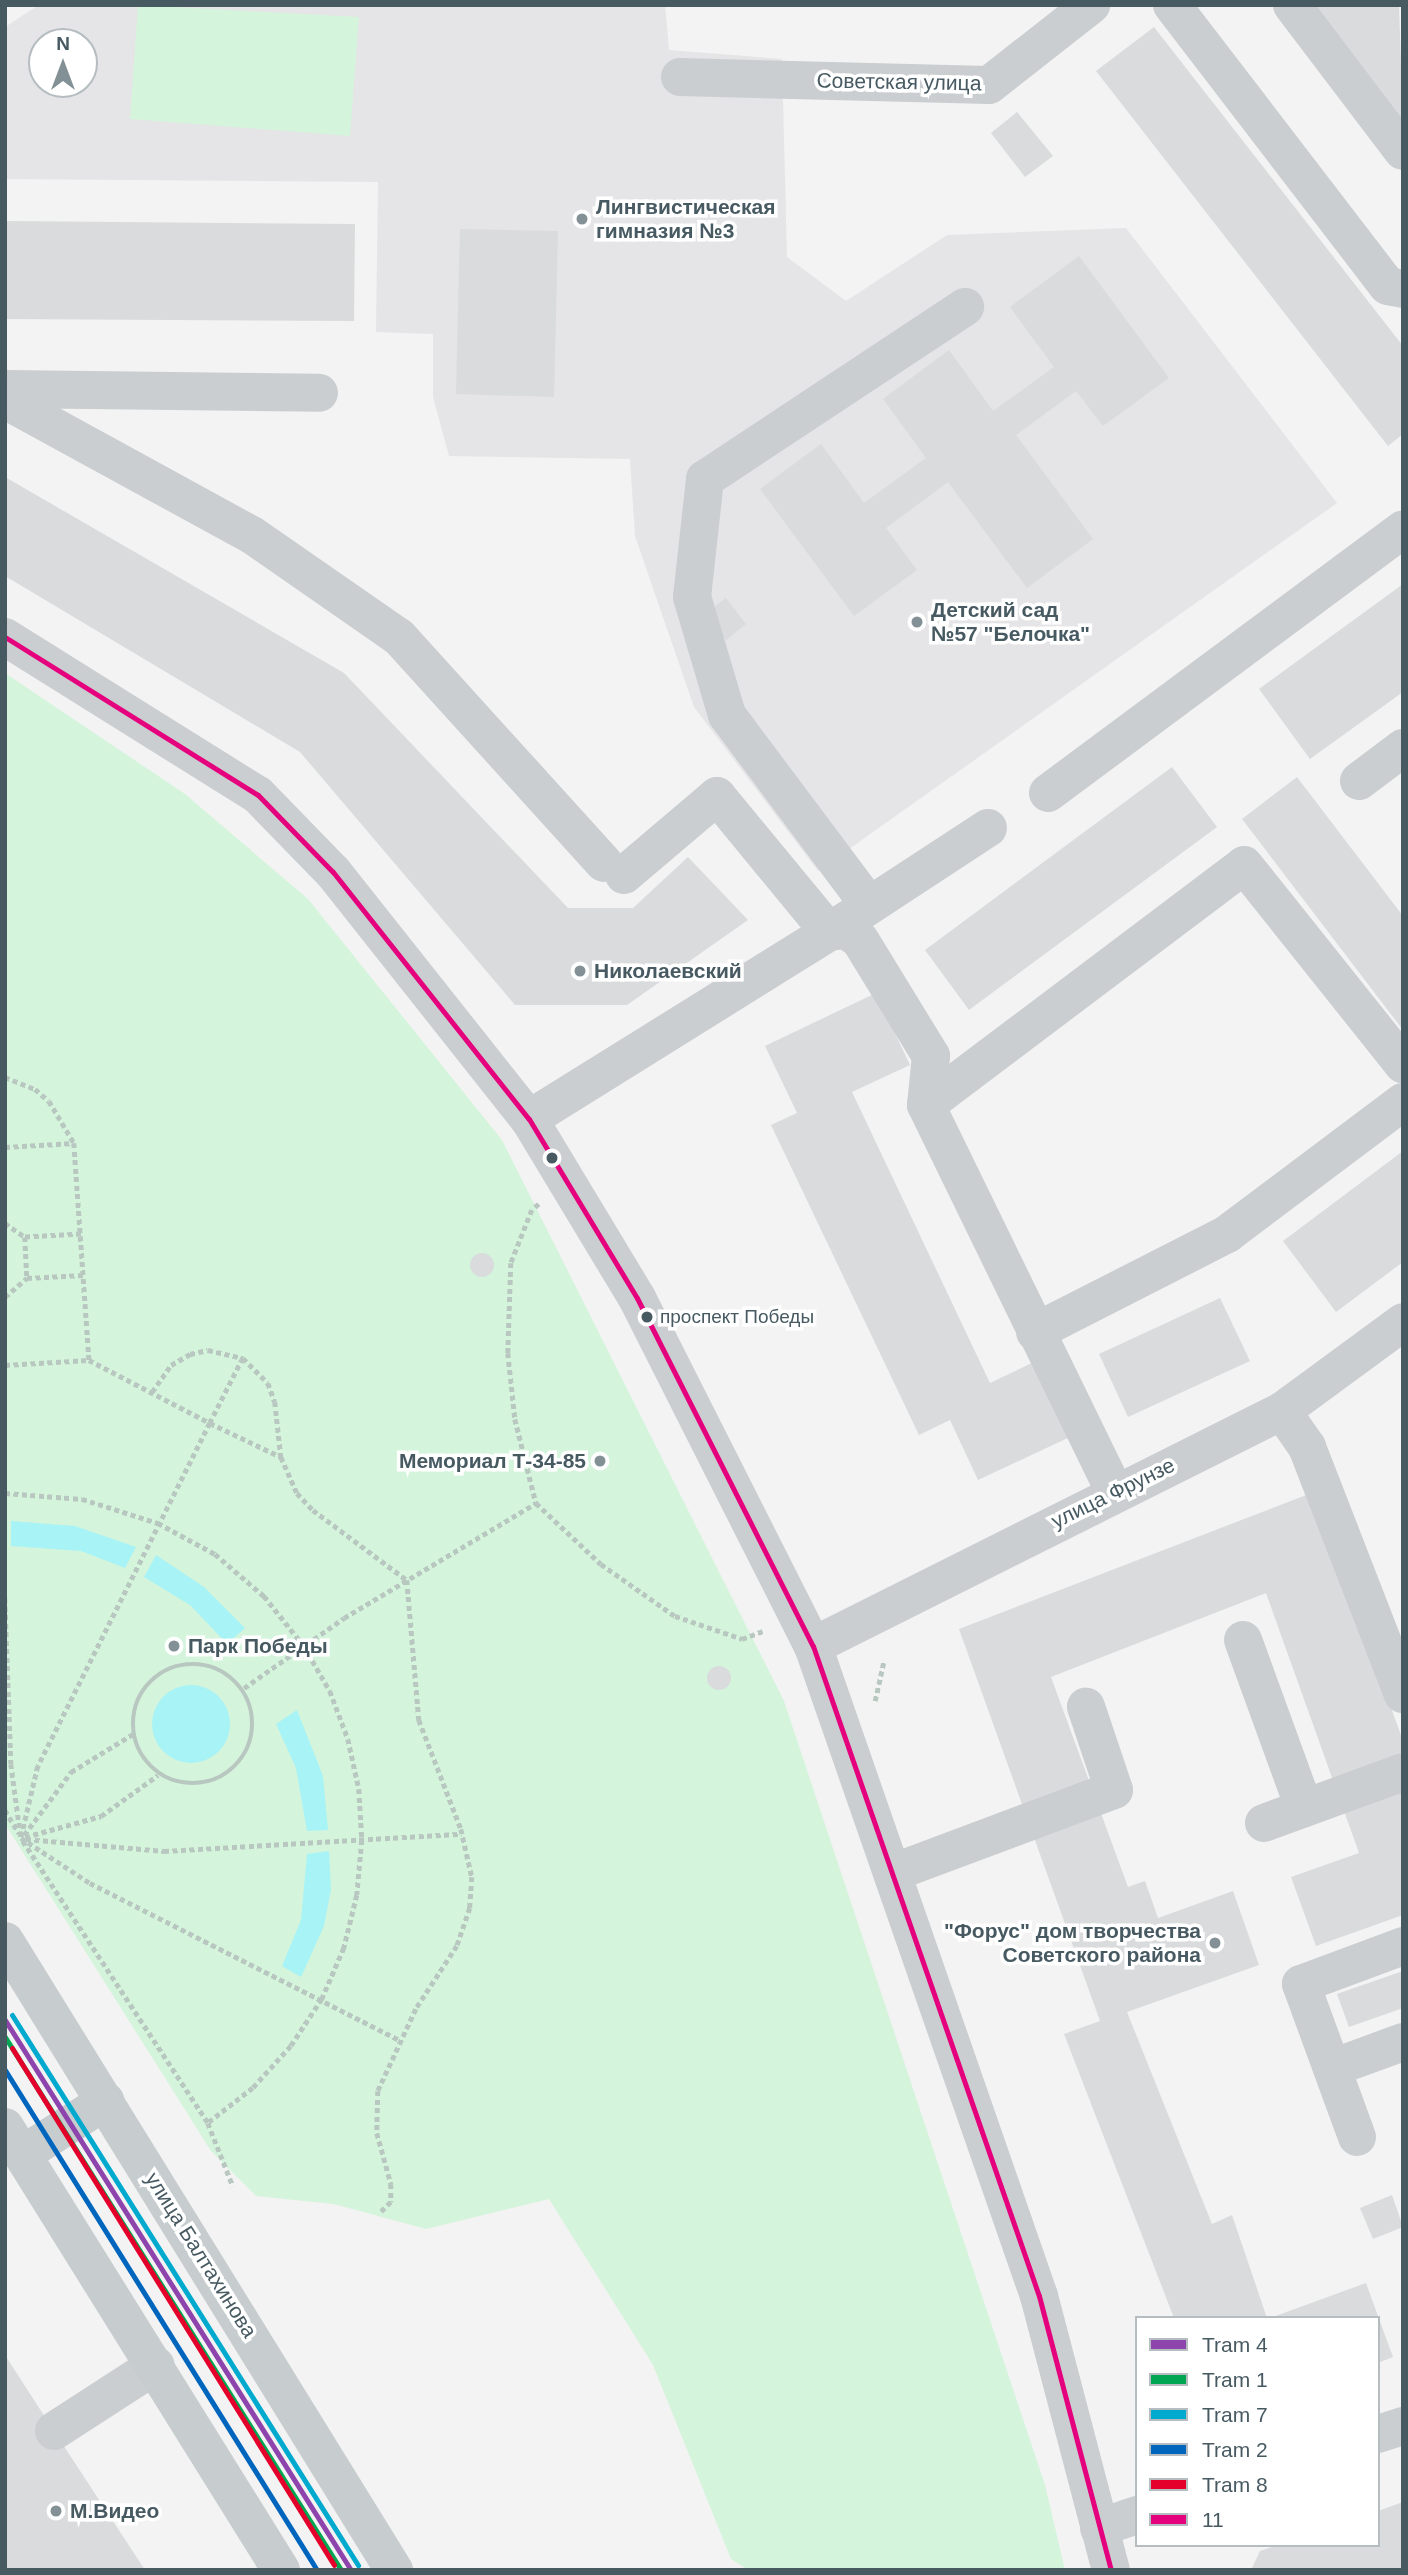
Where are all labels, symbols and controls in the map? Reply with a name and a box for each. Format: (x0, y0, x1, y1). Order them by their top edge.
north arrow (28, 28, 98, 98)
text: N (56, 33, 70, 54)
street label: Советская улица (816, 68, 982, 96)
place label: Лингвистическая гимназия №3 (596, 194, 775, 244)
marker: Лингвистическая гимназия №3 (574, 211, 590, 227)
place label: Детский сад №57 "Белочка" (931, 597, 1090, 647)
marker: Детский сад №57 "Белочка" (909, 614, 925, 630)
place label: Николаевский (594, 958, 742, 984)
marker: Николаевский (572, 963, 588, 979)
unlabelled marker (545, 1151, 559, 1165)
place label: проспект Победы (660, 1306, 814, 1328)
marker: проспект Победы (640, 1310, 654, 1324)
place label: Мемориал Т-34-85 (399, 1448, 586, 1474)
street label: улица Фрунзе (1047, 1452, 1179, 1534)
marker: Мемориал Т-34-85 (592, 1453, 608, 1469)
place label: Парк Победы (188, 1633, 328, 1659)
marker: Парк Победы (166, 1638, 182, 1654)
place label: "Форус" дом творчества Советского района (944, 1918, 1201, 1968)
marker: "Форус" дом творчества Советского района (1207, 1935, 1223, 1951)
street label: улица Балтахинова (140, 2168, 262, 2342)
legend (1135, 2316, 1380, 2547)
text: Tram 4 (1202, 2333, 1268, 2356)
text: Tram 1 (1202, 2368, 1268, 2391)
text: Tram 7 (1202, 2403, 1268, 2426)
text: Tram 2 (1202, 2438, 1268, 2461)
text: Tram 8 (1202, 2473, 1268, 2496)
place label: М.Видео (70, 2498, 159, 2524)
marker: М.Видео (48, 2503, 64, 2519)
text: 11 (1202, 2508, 1224, 2531)

